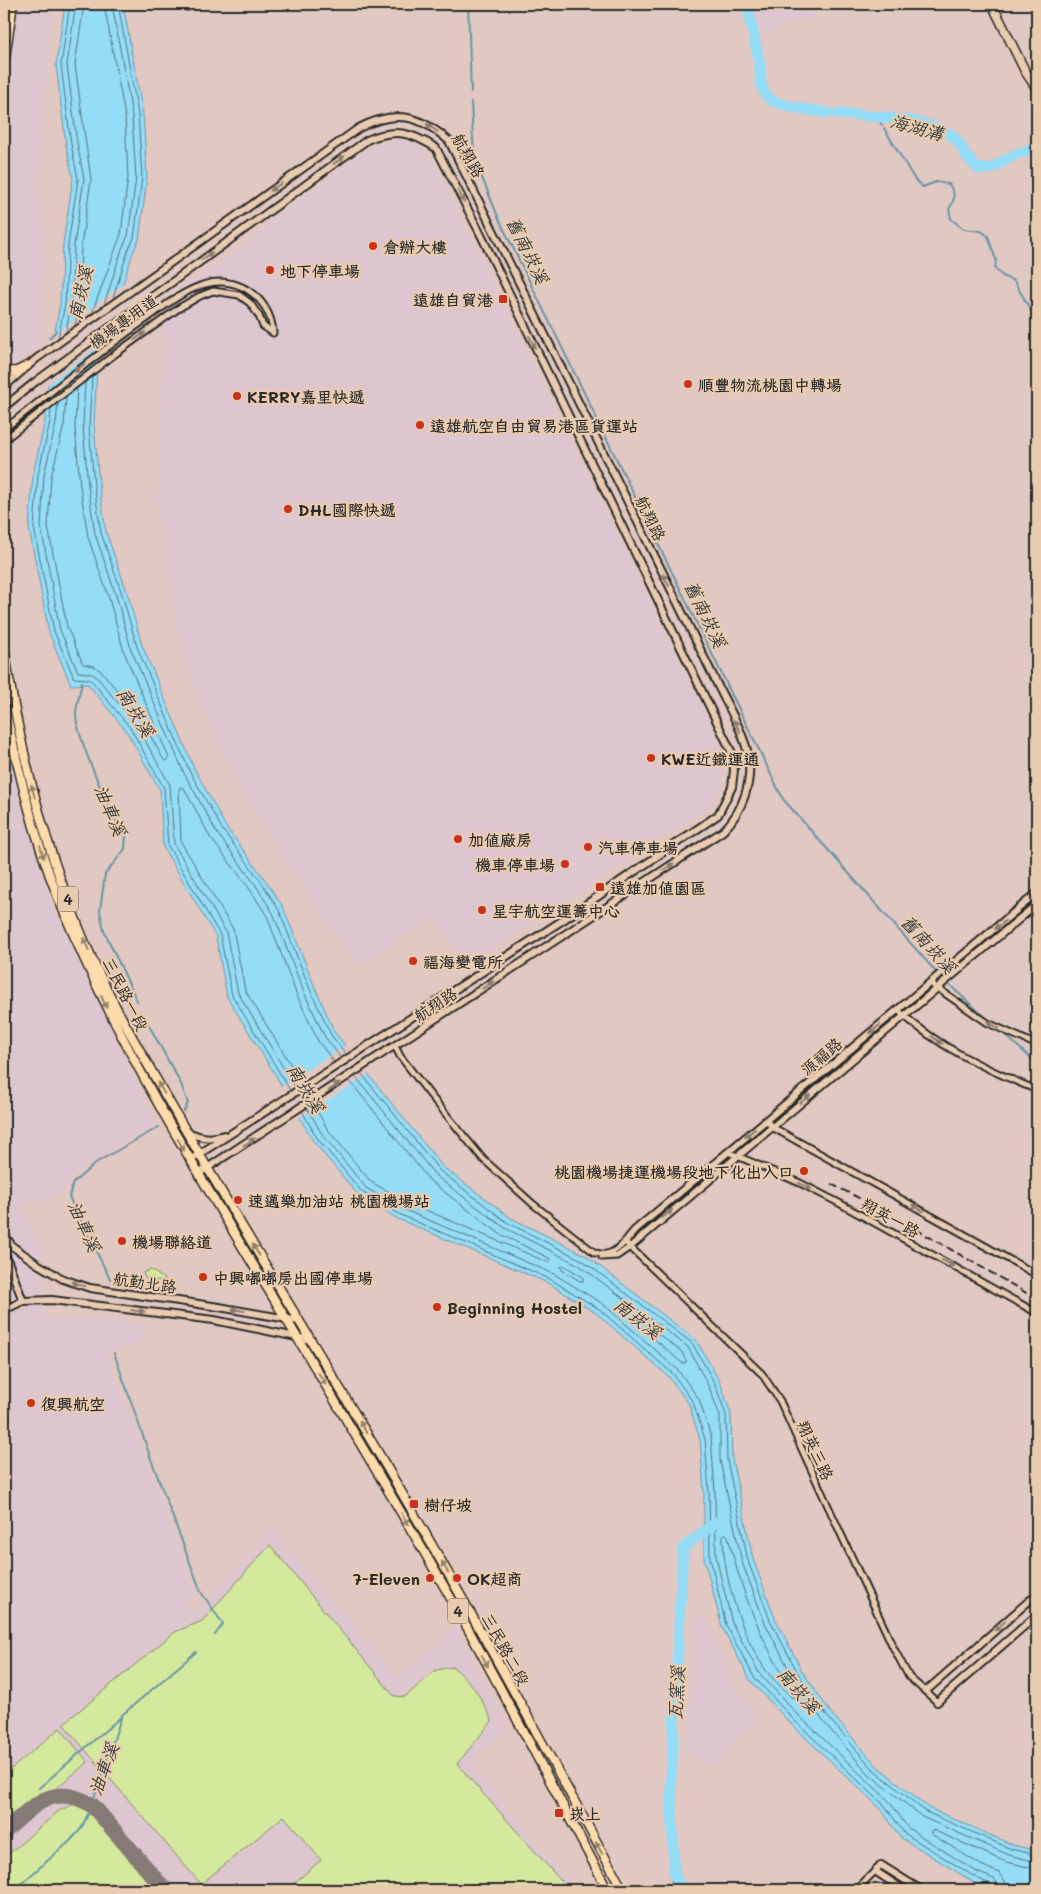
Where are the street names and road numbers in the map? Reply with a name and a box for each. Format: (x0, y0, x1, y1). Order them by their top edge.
street label: 航翔路 (448, 129, 490, 181)
street label: 機場專用道 (84, 289, 162, 353)
street label: 航翔路 (631, 492, 671, 544)
road number: 4 (58, 886, 78, 912)
street label: 三民路一段 (98, 954, 154, 1034)
street label: 航翔路 (409, 982, 461, 1026)
street label: 源福路 (796, 1033, 846, 1079)
street label: 翔英一路 (858, 1192, 924, 1242)
street label: 航勤北路 (112, 1267, 178, 1297)
street label: 翔英三路 (793, 1417, 839, 1483)
road number: 4 (448, 1598, 468, 1624)
street label: 三民路二段 (477, 1609, 535, 1689)

